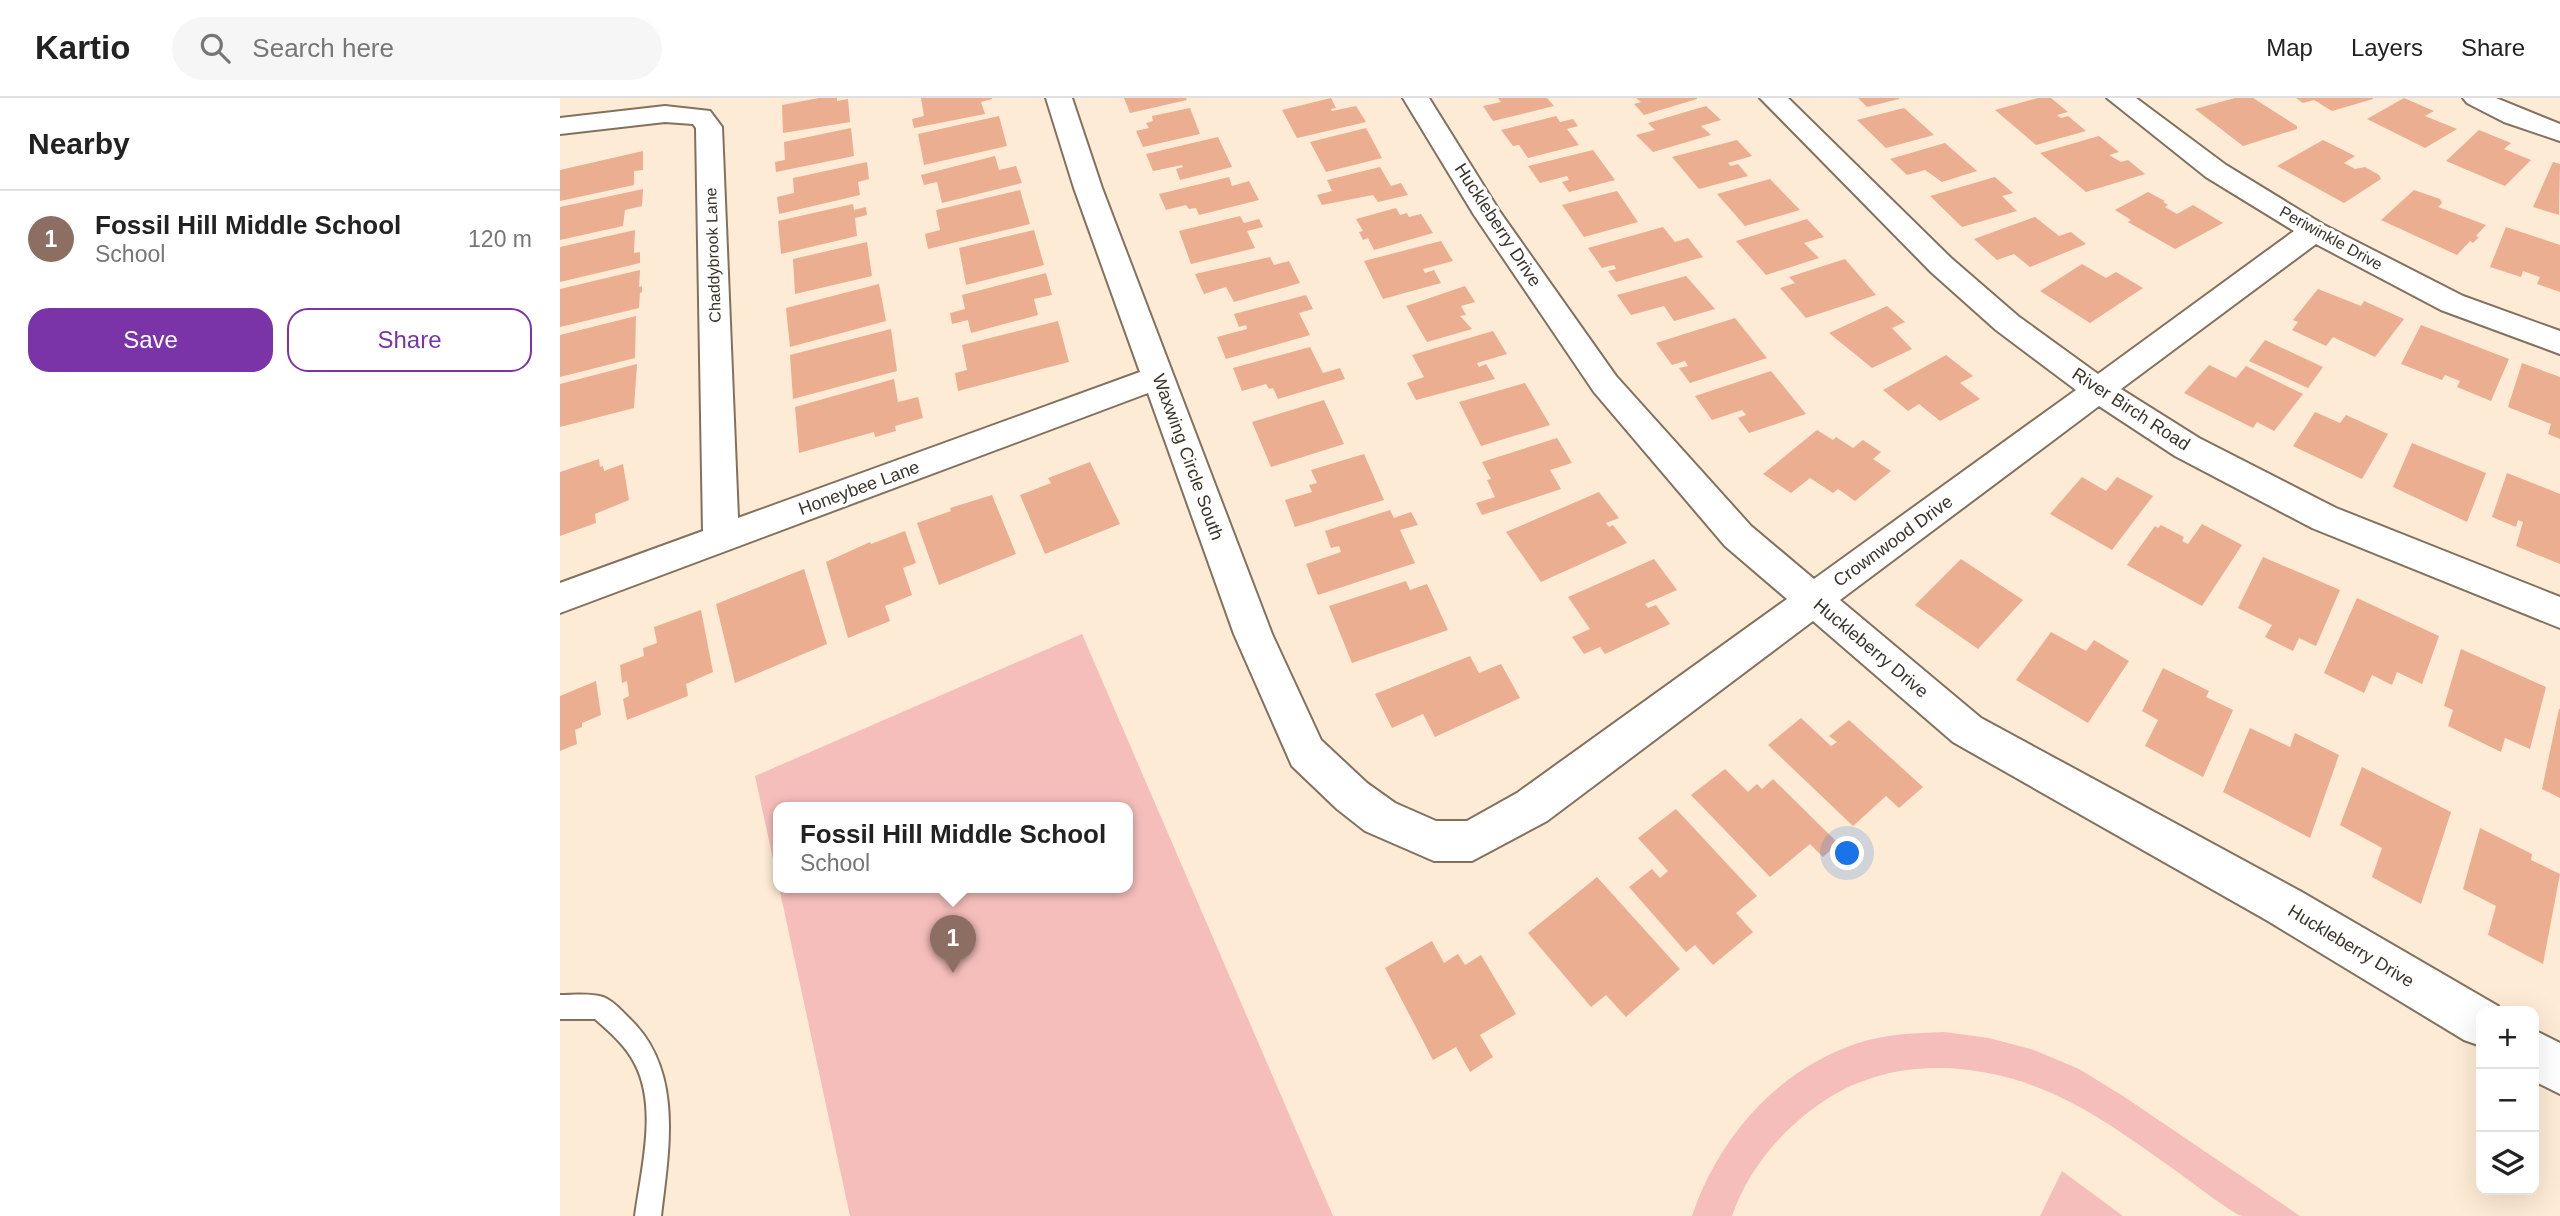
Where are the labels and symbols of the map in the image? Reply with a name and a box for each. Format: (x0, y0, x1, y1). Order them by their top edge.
street label: Huckleberry Drive (1451, 160, 1545, 290)
street label: Chaddybrook Lane (702, 187, 724, 323)
street label: Periwinkle Drive (2277, 203, 2385, 273)
street label: River Birch Road (2069, 364, 2193, 454)
street label: Waxwing Circle South (1149, 371, 1227, 543)
street label: Honeybee Lane (796, 457, 922, 519)
street label: Crownwood Drive (1830, 491, 1956, 591)
street label: Huckleberry Drive (1810, 594, 1932, 702)
your location (1830, 836, 1864, 870)
street label: Huckleberry Drive (2285, 901, 2417, 991)
pin: 1 (930, 915, 976, 973)

